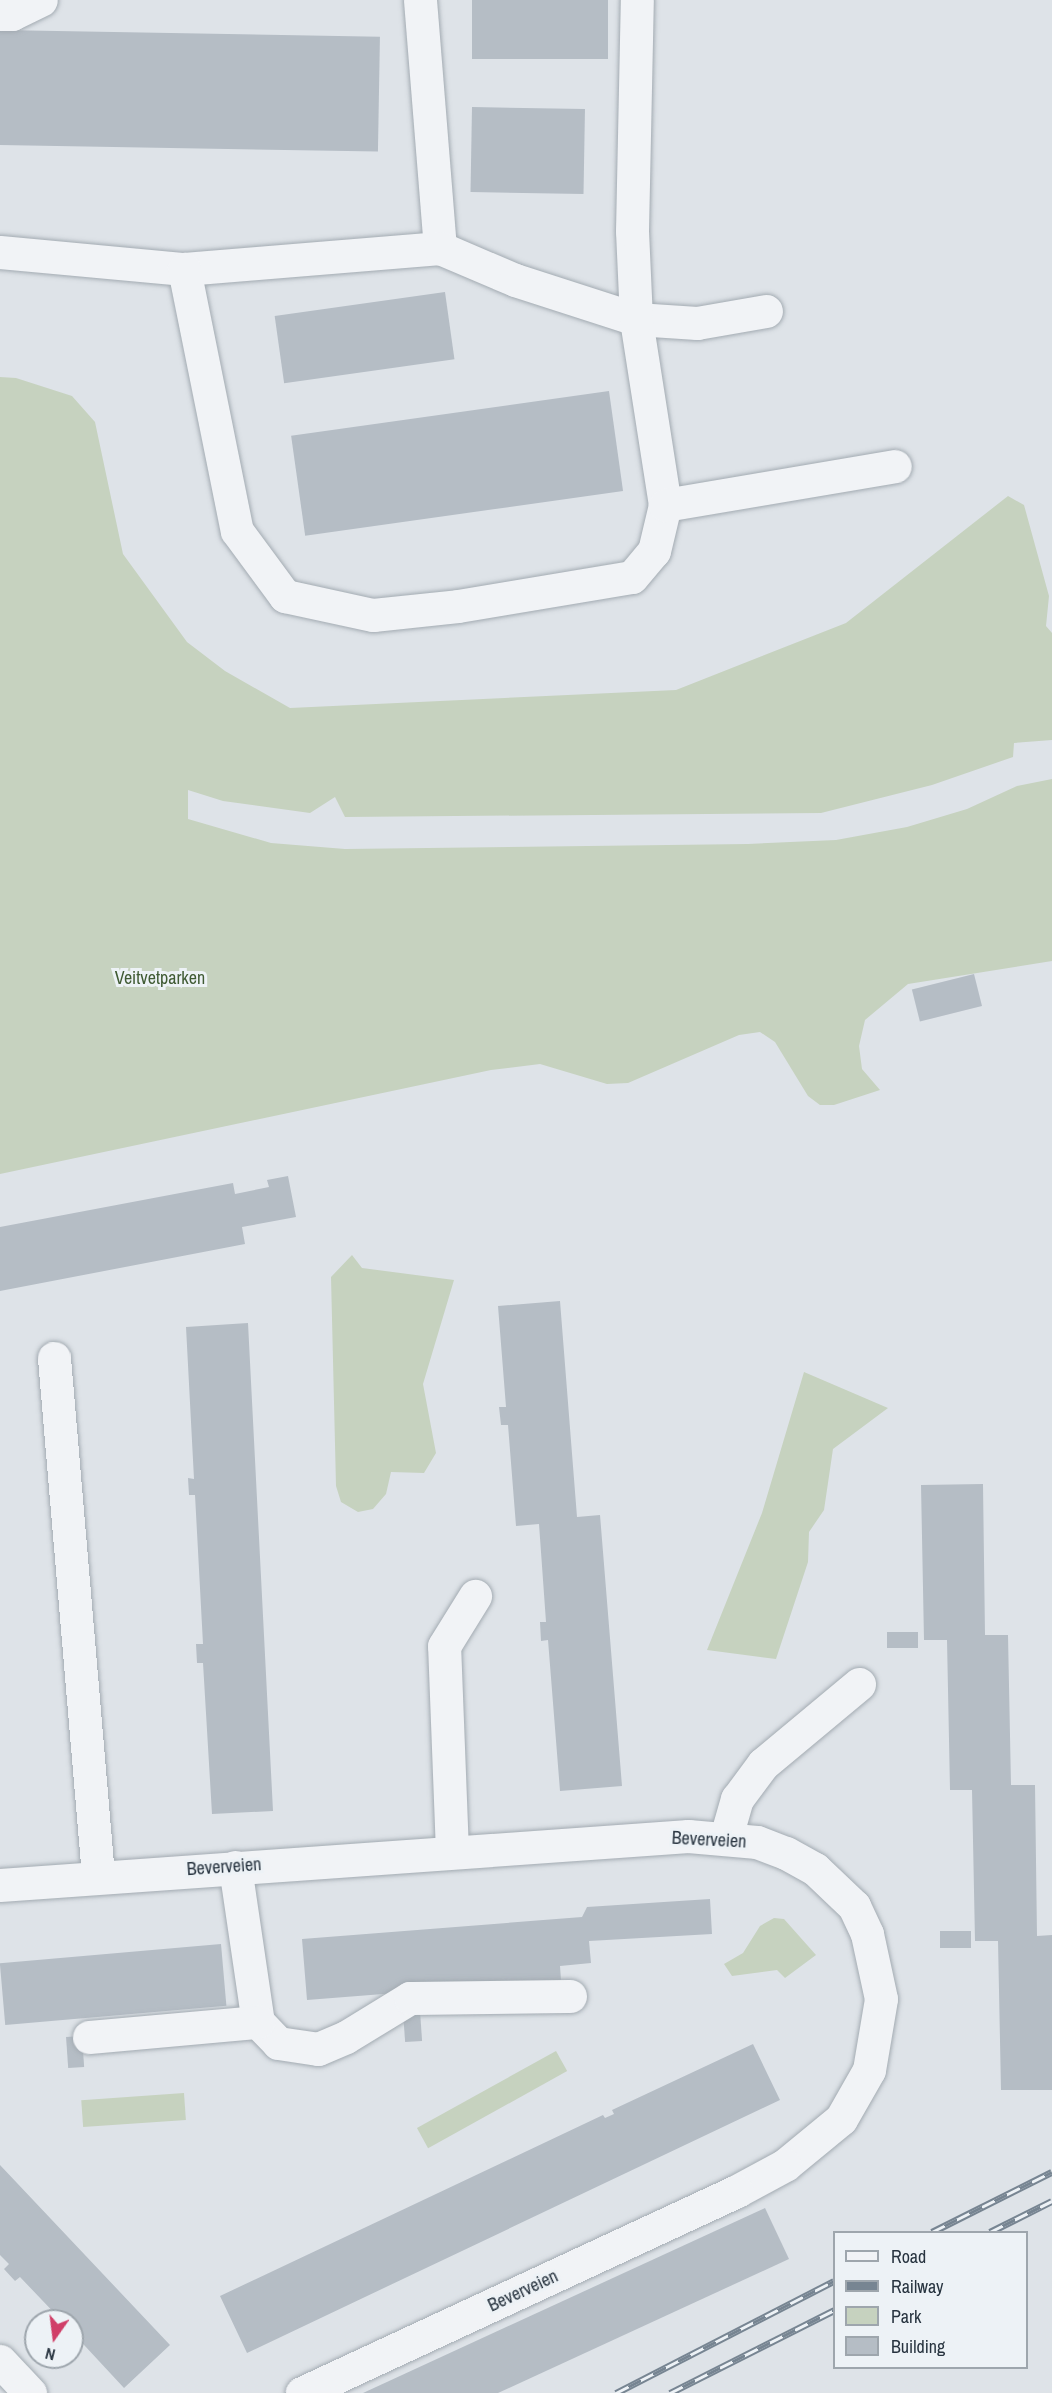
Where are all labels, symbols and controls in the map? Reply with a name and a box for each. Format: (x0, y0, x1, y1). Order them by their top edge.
park label: Veitvetparken (115, 967, 205, 989)
street label: Beverveien (671, 1827, 747, 1853)
street label: Beverveien (186, 1854, 262, 1880)
legend (833, 2231, 1028, 2369)
text: Road (891, 2244, 926, 2269)
street label: Beverveien (485, 2265, 561, 2317)
text: Railway (891, 2274, 944, 2299)
text: Park (891, 2304, 921, 2329)
north arrow (24, 2309, 84, 2369)
text: Building (891, 2334, 945, 2359)
text: N (43, 2343, 57, 2366)

